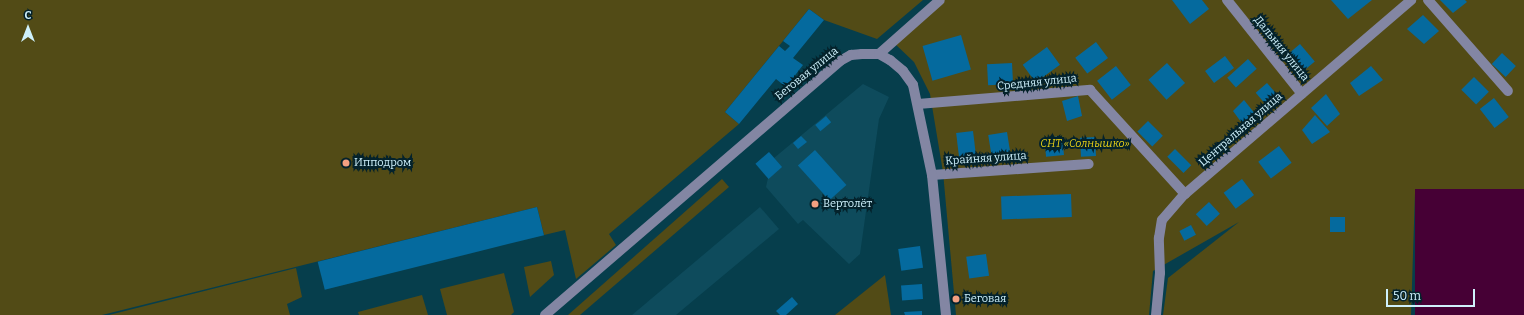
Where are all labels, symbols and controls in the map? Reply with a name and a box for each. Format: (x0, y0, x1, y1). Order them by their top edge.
north arrow (8, 8, 48, 48)
text: С (25, 9, 31, 22)
street label: Дальняя улица (1251, 14, 1311, 84)
street label: Беговая улица (773, 45, 841, 103)
street label: Средняя улица (997, 72, 1077, 94)
street label: Центральная улица (1197, 90, 1285, 170)
park label: СНТ «Солнышко» (1040, 137, 1130, 151)
street label: Крайняя улица (945, 150, 1027, 168)
place label: Ипподром (354, 156, 411, 170)
marker: Ипподром (341, 158, 351, 168)
place label: Вертолёт (823, 197, 872, 211)
marker: Вертолёт (810, 199, 820, 209)
scale bar (1388, 281, 1477, 307)
text: 50 m (1393, 289, 1421, 303)
place label: Беговая (964, 292, 1006, 306)
marker: Беговая (951, 294, 961, 304)

